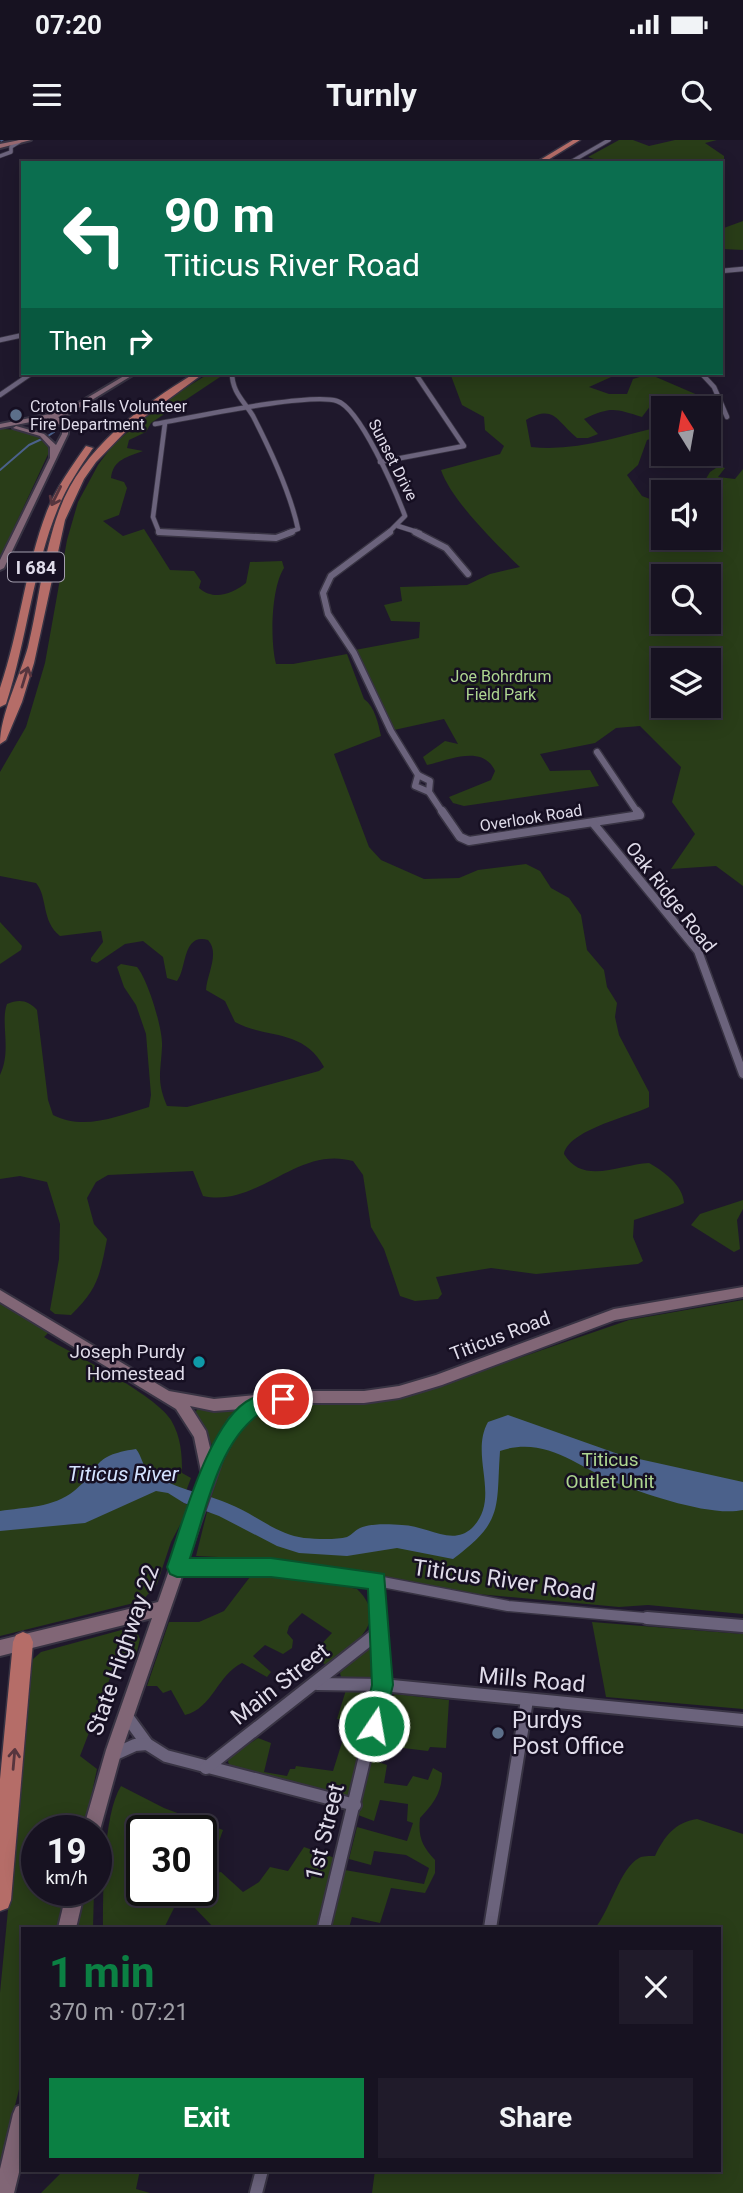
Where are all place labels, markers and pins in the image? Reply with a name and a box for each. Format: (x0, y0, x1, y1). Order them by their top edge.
place label: Croton Falls Volunteer Fire Department (30, 397, 188, 434)
marker: Croton Falls Volunteer Fire Department (8, 407, 24, 423)
place label: Joseph Purdy Homestead (70, 1340, 185, 1385)
marker: Joseph Purdy Homestead (191, 1354, 207, 1370)
pin (253, 1369, 313, 1429)
place label: Purdys Post Office (512, 1707, 624, 1760)
marker: Purdys Post Office (490, 1725, 506, 1741)

